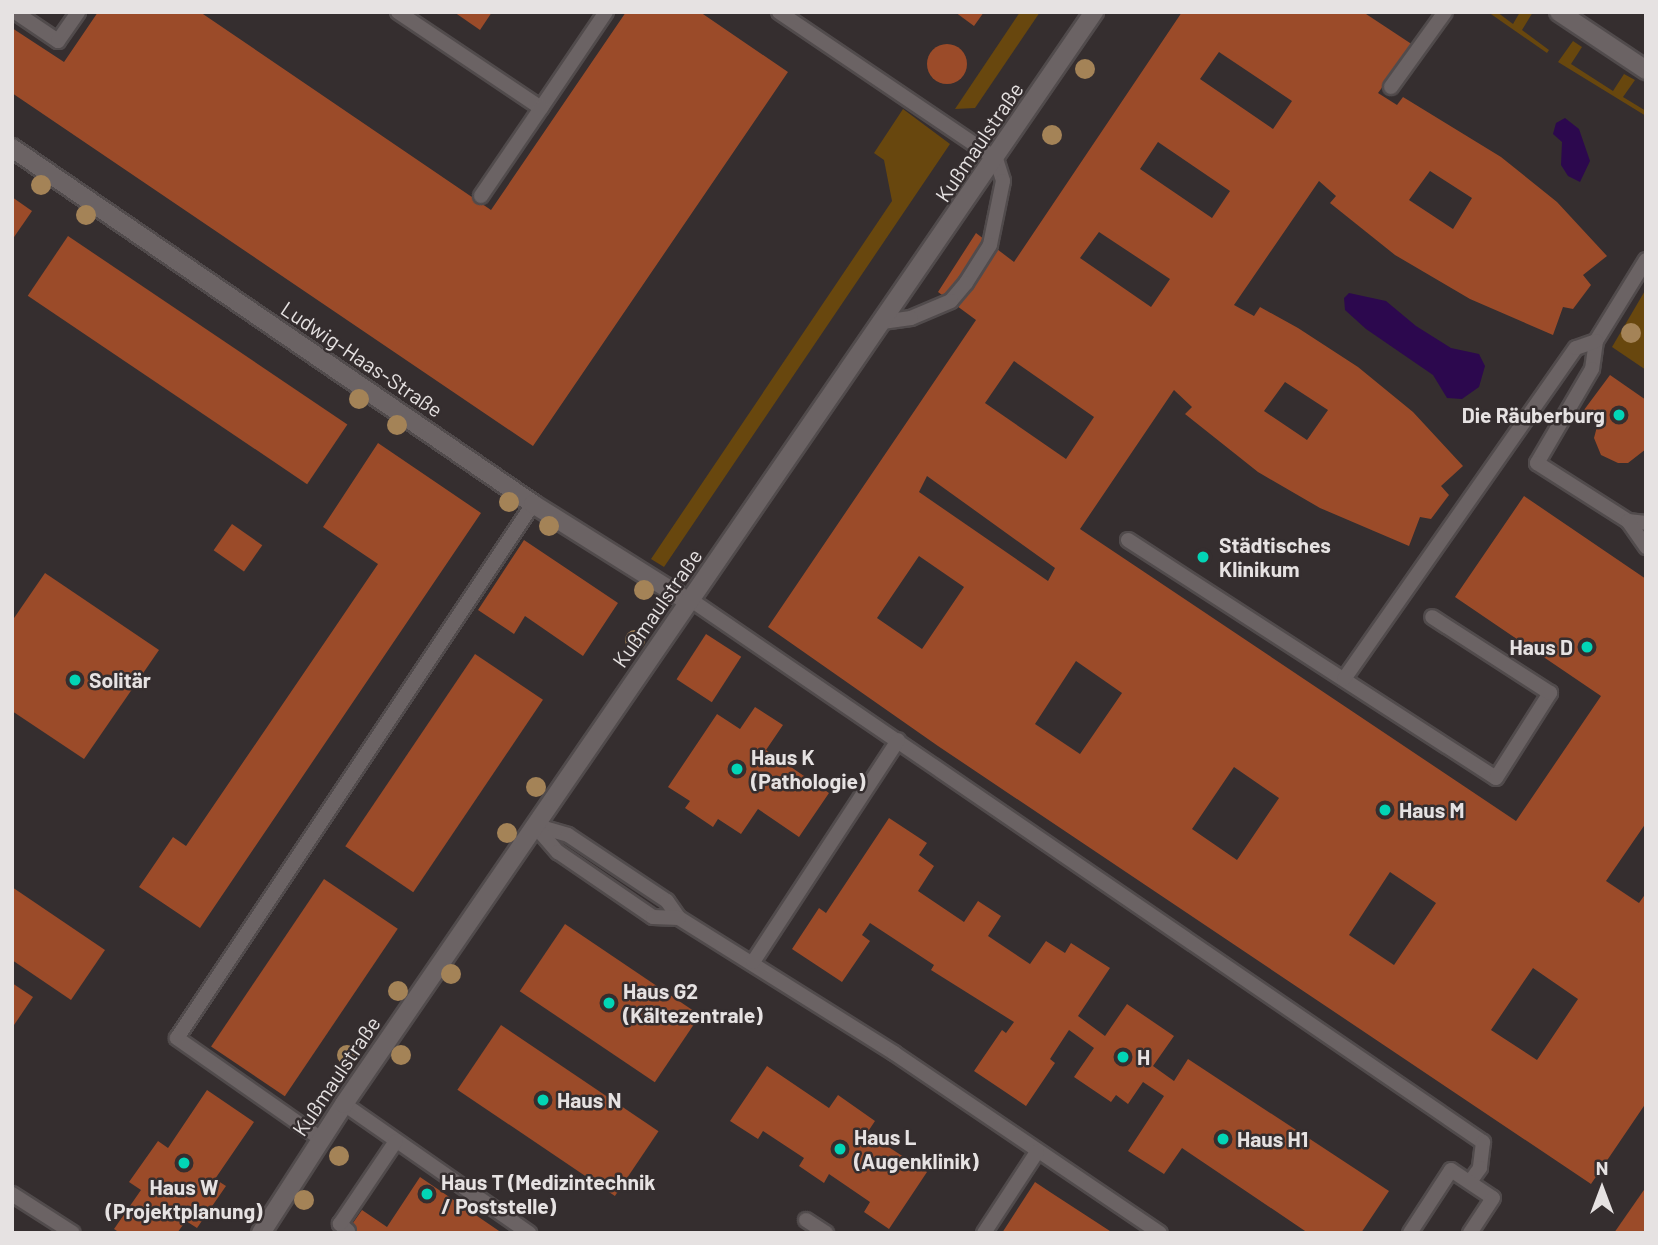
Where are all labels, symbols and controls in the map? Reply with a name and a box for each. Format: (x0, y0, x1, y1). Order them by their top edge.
street label: Kußmaulstraße (930, 77, 1028, 207)
street label: Ludwig-Haas-Straße (276, 296, 448, 422)
place label: Die Räuberburg (1462, 402, 1605, 428)
marker: Die Räuberburg (1611, 407, 1627, 423)
place label: Städtisches Klinikum (1219, 532, 1331, 582)
street label: Kußmaulstraße (607, 544, 707, 672)
marker: Städtisches Klinikum (1193, 547, 1213, 567)
place label: Haus D (1510, 634, 1573, 660)
marker: Haus D (1579, 639, 1595, 655)
place label: Solitär (89, 667, 151, 693)
marker: Solitär (67, 672, 83, 688)
place label: Haus K (Pathologie) (751, 744, 865, 794)
marker: Haus K (Pathologie) (729, 761, 745, 777)
place label: Haus M (1399, 797, 1464, 823)
marker: Haus M (1377, 802, 1393, 818)
place label: Haus G2 (Kältezentrale) (623, 978, 762, 1028)
marker: Haus G2 (Kältezentrale) (601, 995, 617, 1011)
street label: Kußmaulstraße (287, 1011, 385, 1141)
place label: H (1137, 1044, 1150, 1070)
marker: H (1115, 1049, 1131, 1065)
place label: Haus N (557, 1087, 621, 1113)
marker: Haus N (535, 1092, 551, 1108)
place label: Haus L (Augenklinik) (854, 1124, 978, 1174)
place label: Haus H1 (1237, 1126, 1308, 1152)
marker: Haus H1 (1215, 1131, 1231, 1147)
marker: Haus L (Augenklinik) (832, 1141, 848, 1157)
north arrow (1567, 1154, 1637, 1224)
marker: Haus W (Projektplanung) (176, 1155, 192, 1171)
text: N (1596, 1156, 1608, 1179)
place label: Haus T (Medizintechnik / Poststelle) (441, 1169, 656, 1219)
place label: Haus W (Projektplanung) (106, 1174, 262, 1224)
marker: Haus T (Medizintechnik / Poststelle) (419, 1186, 435, 1202)

